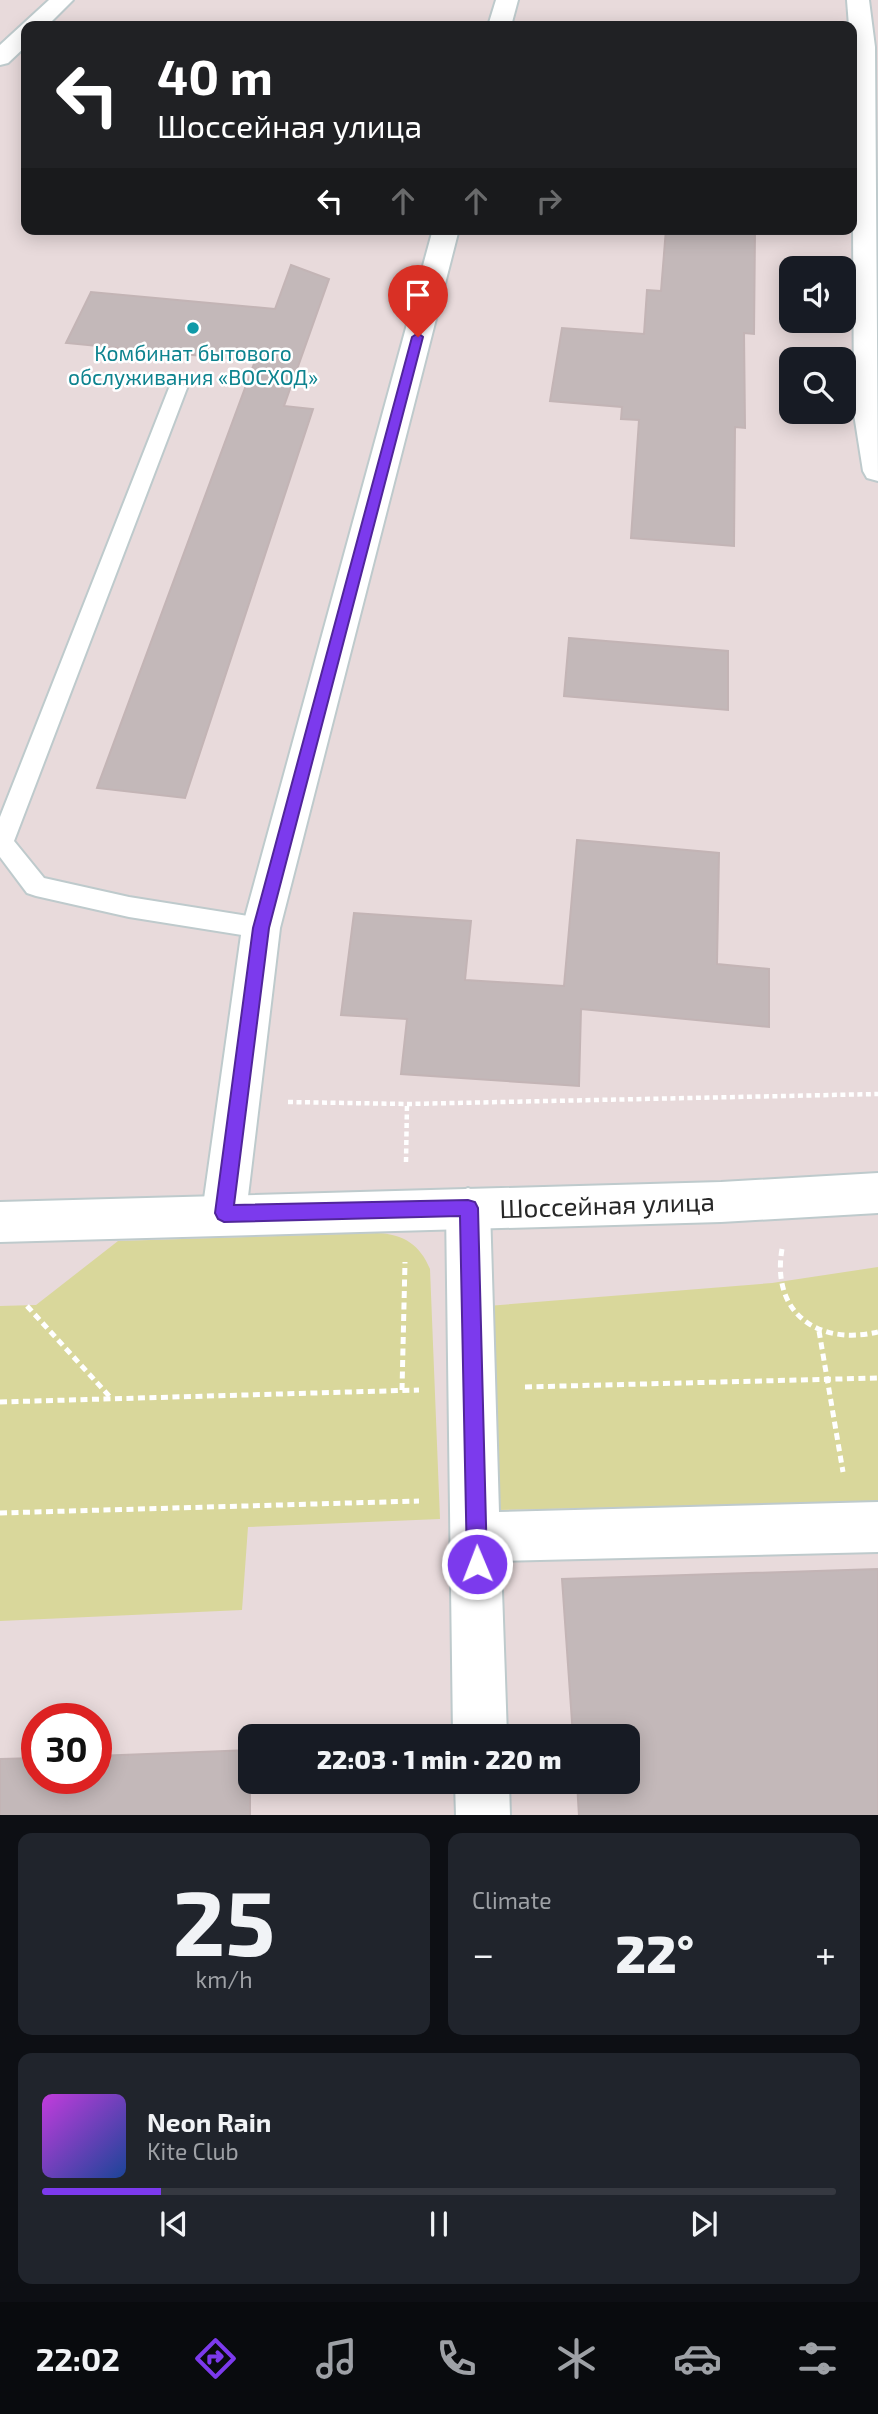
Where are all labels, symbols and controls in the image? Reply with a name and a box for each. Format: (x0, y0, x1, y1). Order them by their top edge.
text: 40 m (157, 46, 273, 105)
icon: left (42, 49, 133, 140)
text: Шоссейная улица (157, 106, 422, 144)
icon: left (311, 182, 349, 220)
icon: ahead (384, 182, 422, 220)
icon: ahead (457, 182, 495, 220)
icon: right (530, 182, 568, 220)
map controls (779, 256, 856, 424)
button: sound (779, 256, 856, 333)
pin (388, 265, 448, 337)
icon: arrive (399, 276, 437, 314)
marker: Комбинат бытового обслуживания «ВОСХОД» (185, 320, 201, 336)
place label: Комбинат бытового обслуживания «ВОСХОД» (68, 340, 318, 390)
button: search (779, 347, 856, 424)
street label: Шоссейная улица (499, 1185, 715, 1224)
position arrow (440, 1527, 514, 1601)
speed limit sign: 30 (21, 1703, 112, 1794)
text: 22:03 · 1 min · 220 m (317, 1743, 561, 1774)
text: 25 (172, 1865, 276, 1974)
text: Climate (472, 1886, 552, 1914)
text: 22° (615, 1921, 694, 1983)
text: − (472, 1930, 494, 1976)
text: + (815, 1930, 836, 1976)
text: km/h (195, 1965, 253, 1993)
text: Neon Rain (147, 2106, 271, 2137)
text: Kite Club (147, 2137, 239, 2165)
icon: previous (155, 2205, 193, 2243)
icon: pause (420, 2205, 458, 2243)
icon: next (685, 2205, 723, 2243)
icon: directions (191, 2334, 240, 2383)
icon: music (312, 2334, 361, 2383)
icon: phone (432, 2334, 481, 2383)
icon: climate (552, 2334, 601, 2383)
icon: car (673, 2334, 722, 2383)
icon: filters (793, 2334, 842, 2383)
text: 22:02 (36, 2339, 120, 2377)

